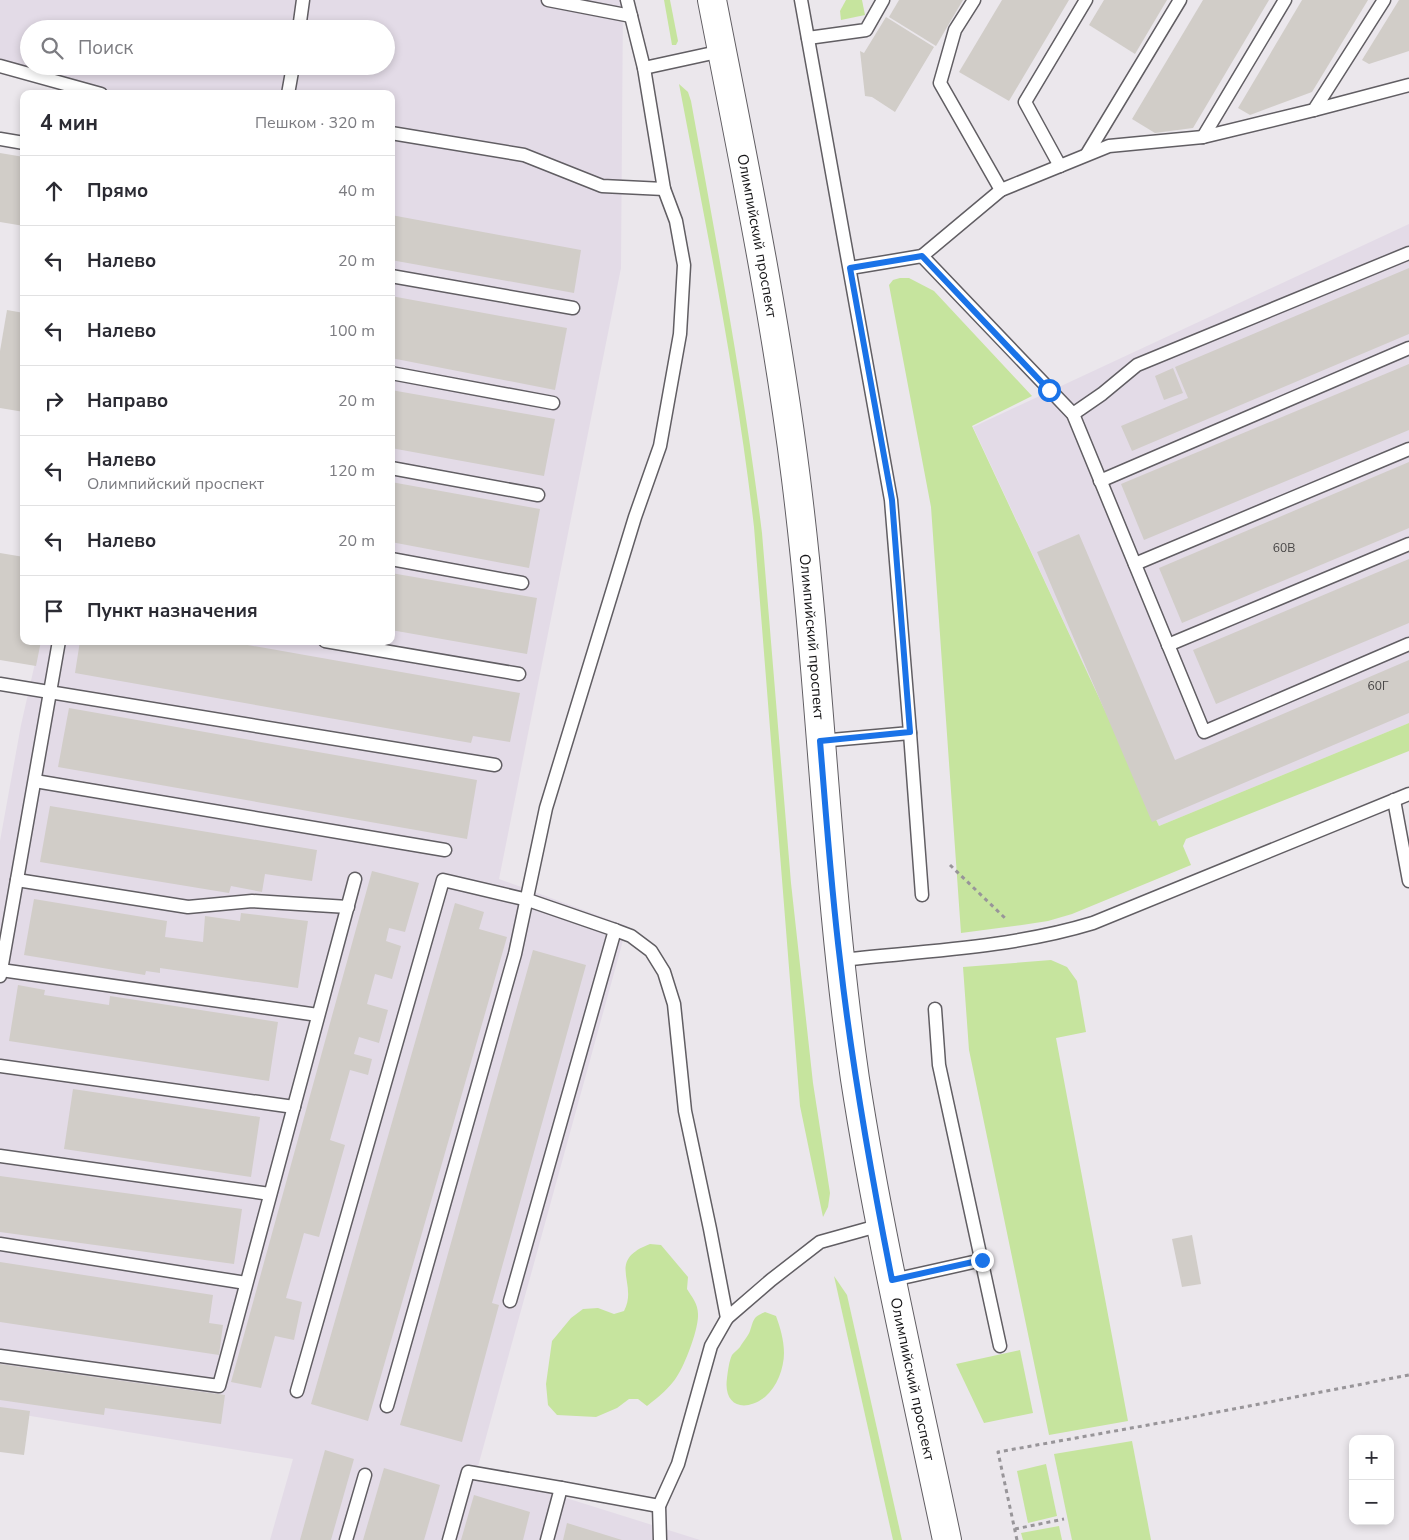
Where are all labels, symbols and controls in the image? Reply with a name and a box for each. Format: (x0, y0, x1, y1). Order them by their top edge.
search box (20, 20, 395, 75)
icon: search (38, 34, 66, 62)
text: Поиск (78, 35, 133, 61)
text: 4 мин (40, 109, 98, 137)
text: Пешком · 320 m (255, 112, 375, 134)
street label: Олимпийский проспект (732, 152, 782, 319)
icon: ahead (40, 177, 68, 205)
text: Прямо (87, 178, 148, 204)
text: 40 m (338, 180, 375, 202)
icon: left (40, 247, 68, 275)
text: Налево (87, 248, 156, 274)
text: 20 m (338, 250, 375, 272)
icon: left (40, 317, 68, 345)
text: Налево (87, 318, 156, 344)
text: 100 m (328, 320, 375, 342)
route start (1038, 379, 1061, 402)
icon: right (40, 387, 68, 415)
text: Направо (87, 388, 168, 414)
text: 20 m (338, 390, 375, 412)
text: Налево (87, 447, 156, 473)
icon: left (40, 457, 68, 485)
text: 120 m (328, 460, 375, 482)
text: Олимпийский проспект (87, 473, 264, 495)
icon: left (40, 527, 68, 555)
text: Налево (87, 528, 156, 554)
text: 20 m (338, 530, 375, 552)
house number: 60В (1273, 540, 1295, 556)
street label: Олимпийский проспект (795, 553, 829, 721)
icon: arrive (40, 597, 68, 625)
text: Пункт назначения (87, 598, 258, 624)
house number: 60Г (1368, 678, 1389, 694)
route end (971, 1249, 994, 1272)
street label: Олимпийский проспект (886, 1296, 940, 1463)
map controls (1349, 1435, 1394, 1525)
button: + (1349, 1435, 1394, 1480)
button: − (1349, 1480, 1394, 1525)

